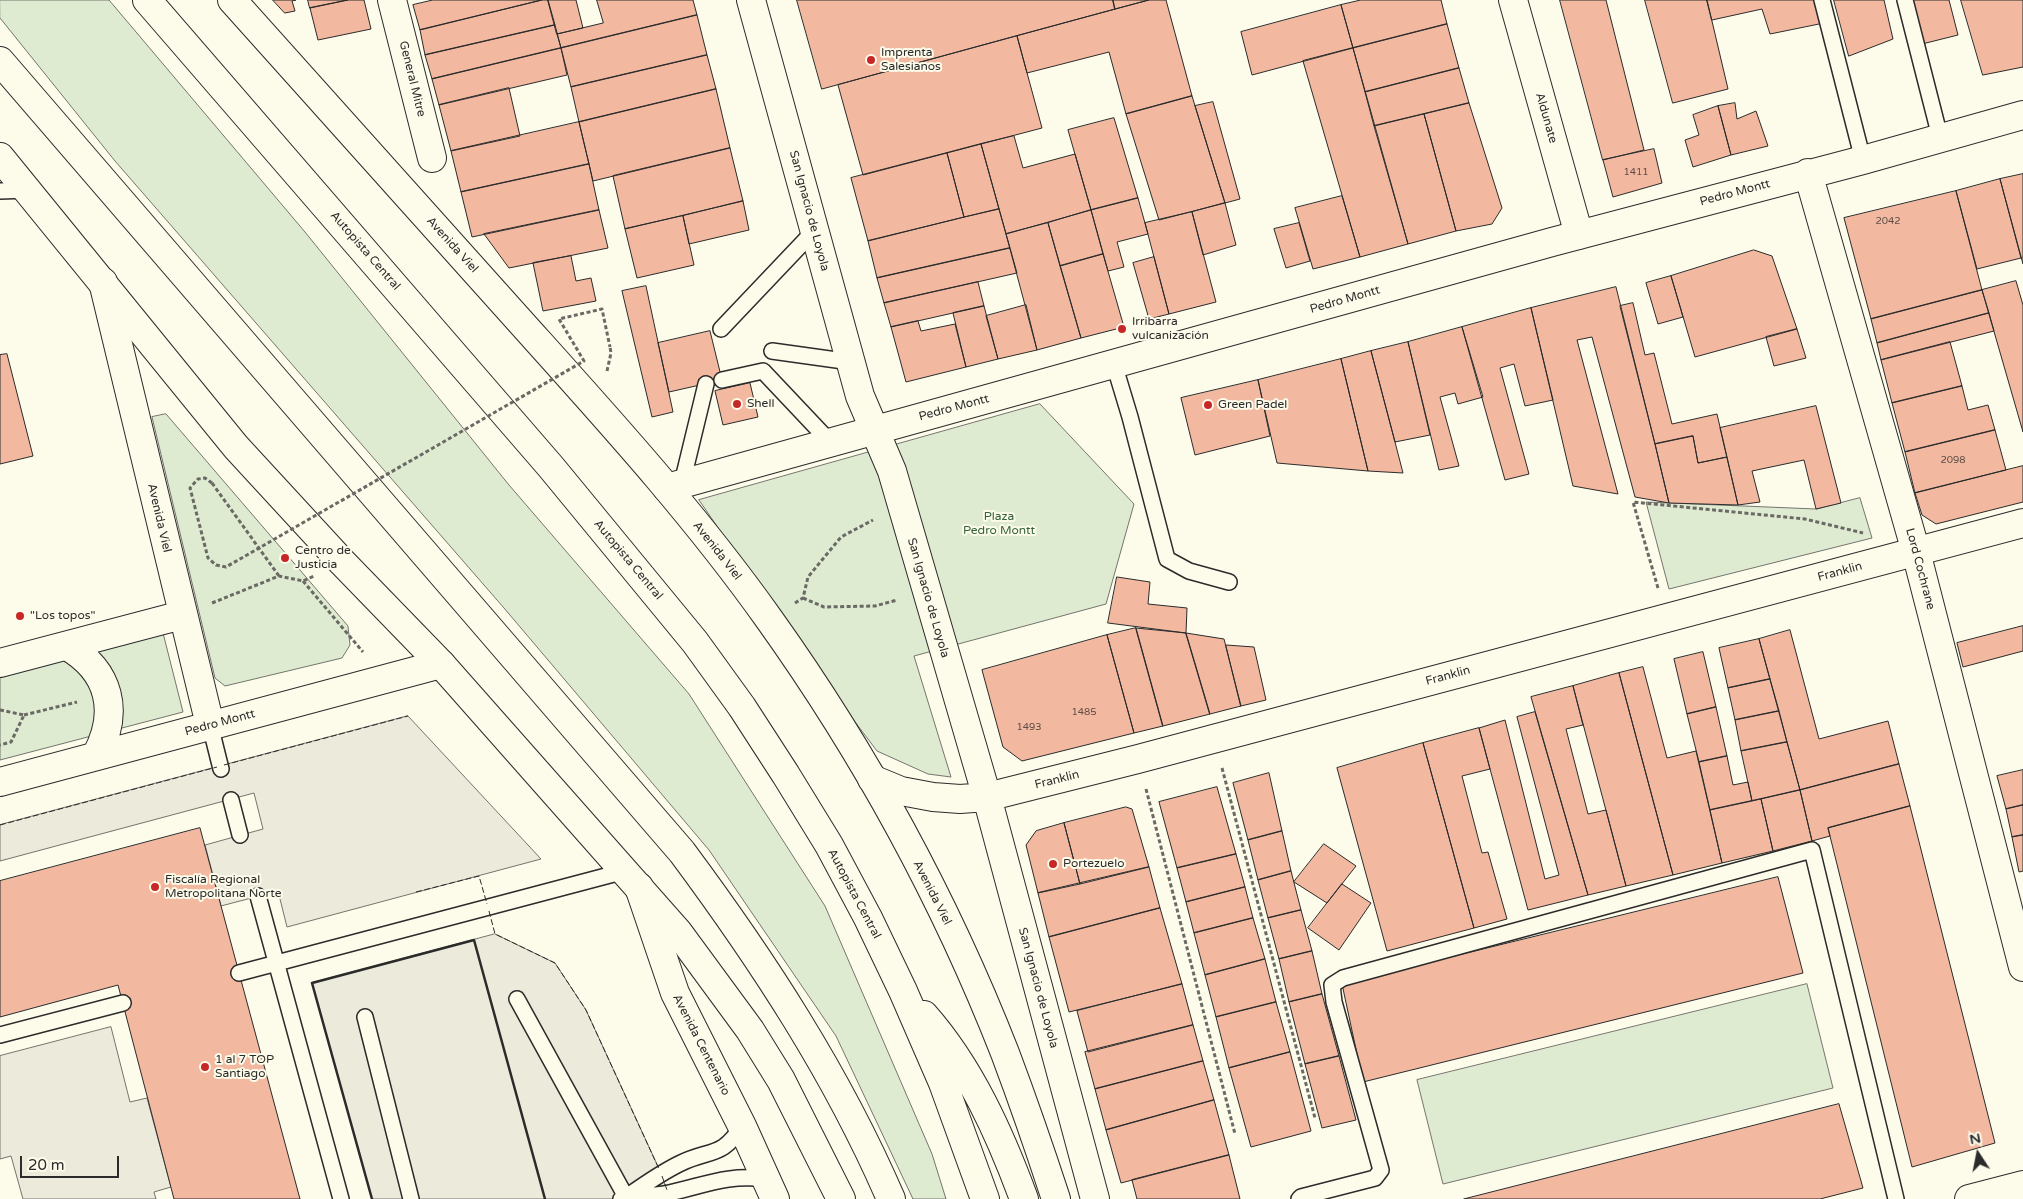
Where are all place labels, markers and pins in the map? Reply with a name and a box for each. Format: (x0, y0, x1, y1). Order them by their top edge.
place label: Imprenta Salesianos (881, 46, 941, 74)
marker: Imprenta Salesianos (865, 54, 877, 66)
place label: Irribarra vulcanización (1132, 315, 1209, 343)
marker: Irribarra vulcanización (1116, 323, 1128, 335)
place label: Shell (747, 397, 774, 411)
marker: Shell (731, 398, 743, 410)
place label: Green Padel (1218, 398, 1287, 412)
marker: Green Padel (1202, 399, 1214, 411)
place label: Centro de Justicia (295, 544, 351, 572)
marker: Centro de Justicia (279, 552, 291, 564)
place label: "Los topos" (30, 609, 95, 623)
marker: "Los topos" (14, 610, 26, 622)
place label: Portezuelo (1063, 857, 1124, 871)
marker: Portezuelo (1047, 858, 1059, 870)
place label: Fiscalía Regional Metropolitana Norte (165, 873, 282, 901)
marker: Fiscalía Regional Metropolitana Norte (149, 881, 161, 893)
place label: 1 al 7 TOP Santiago (215, 1053, 274, 1081)
marker: 1 al 7 TOP Santiago (199, 1061, 211, 1073)

